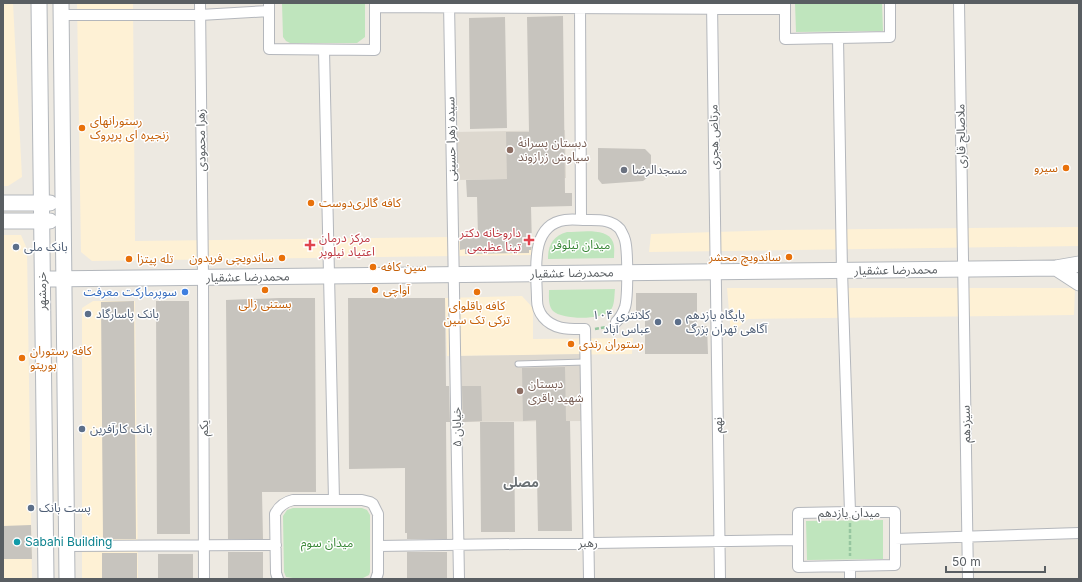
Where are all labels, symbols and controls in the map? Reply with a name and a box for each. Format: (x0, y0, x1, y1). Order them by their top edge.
street label: سیده زهرا حسینی (442, 97, 459, 181)
street label: مرتاض هجری (705, 104, 722, 170)
street label: ملاصالح قاری (952, 104, 971, 168)
street label: زهرا محمودی (192, 108, 209, 172)
place label: رستورانهای زنجیره ای پرپروک (90, 113, 169, 143)
marker: رستورانهای زنجیره ای پرپروک (77, 123, 87, 133)
place label: دبستان پسرانهٔ سیاوش زرازوند (518, 135, 589, 164)
marker: دبستان پسرانهٔ سیاوش زرازوند (505, 145, 515, 155)
place label: سیرو (1034, 160, 1058, 175)
place label: مسجدالرضا (632, 162, 687, 177)
marker: سیرو (1061, 163, 1071, 173)
marker: مسجدالرضا (619, 165, 629, 175)
place label: کافه گالری‌دوست (319, 195, 402, 210)
marker: کافه گالری‌دوست (306, 198, 316, 208)
place label: داروخانه دکتر تینا عظیمی (459, 225, 521, 254)
place label: مرکز درمان اعتیاد نیلوپر (318, 230, 375, 260)
marker: داروخانه دکتر تینا عظیمی (524, 235, 534, 245)
park label: میدان نیلوفر (551, 237, 610, 252)
place label: بانک ملی (24, 239, 68, 254)
marker: مرکز درمان اعتیاد نیلوپر (304, 239, 316, 251)
marker: بانک ملی (11, 242, 21, 252)
place label: ساندویچ محشر (708, 249, 781, 266)
place label: ساندویچی فریدون (189, 250, 274, 266)
place label: تله پیتزا (137, 251, 174, 267)
marker: ساندویچ محشر (784, 252, 794, 262)
marker: ساندویچی فریدون (277, 253, 287, 263)
marker: تله پیتزا (124, 254, 134, 264)
place label: سین کافه (381, 259, 427, 274)
street label: محمدرضا عشقیار (853, 261, 938, 278)
marker: سین کافه (368, 262, 378, 272)
street label: محمدرضا عشقیار (529, 264, 614, 281)
street label: محمدرضا عشقیار (205, 268, 290, 285)
street label: خرمشهر (34, 272, 49, 311)
place label: آواچی (383, 282, 410, 298)
place label: سوپرمارکت معرفت (83, 284, 177, 300)
marker: بستنی زالی (260, 285, 270, 295)
marker: آواچی (370, 285, 380, 295)
marker: سوپرمارکت معرفت (180, 287, 190, 297)
marker: کافه باقلوای ترکی تک سین (472, 287, 482, 297)
place label: بستنی زالی (238, 296, 292, 311)
place label: کافه باقلوای ترکی تک سین (444, 298, 511, 327)
place label: بانک پاسارگاد (96, 306, 159, 322)
place label: کلانتری ۱۰۴ عباس آباد (592, 307, 651, 336)
place label: پایگاه یازدهم آگاهی تهران بزرگ (686, 307, 768, 336)
marker: بانک پاسارگاد (83, 309, 93, 319)
marker: کلانتری ۱۰۴ عباس آباد (653, 317, 663, 327)
marker: پایگاه یازدهم آگاهی تهران بزرگ (673, 317, 683, 327)
place label: رستوران رندی (579, 336, 644, 351)
marker: رستوران رندی (566, 339, 576, 349)
place label: کافه رستوران بوریتو (30, 343, 93, 372)
marker: کافه رستوران بوریتو (17, 353, 27, 363)
place label: دبستان شهید باقری (528, 376, 584, 405)
marker: دبستان شهید باقری (515, 386, 525, 396)
street label: سیزدهم (958, 405, 975, 443)
street label: خیابان ۵ (449, 407, 464, 447)
street label: نهم (710, 417, 727, 433)
street label: یکم (196, 420, 213, 436)
place label: بانک کارآفرین (90, 421, 153, 436)
marker: بانک کارآفرین (77, 424, 87, 434)
district label: مصلی (503, 474, 539, 490)
place label: پست بانک (39, 500, 91, 516)
marker: پست بانک (26, 503, 36, 513)
street label: میدان یازدهم (818, 505, 880, 522)
place label: Sabahi Building (25, 534, 112, 549)
park label: میدان سوم (301, 535, 353, 552)
street label: رهبر (577, 535, 598, 550)
marker: Sabahi Building (12, 537, 22, 547)
scale bar (946, 548, 1045, 574)
text: 50 m (952, 554, 981, 569)

